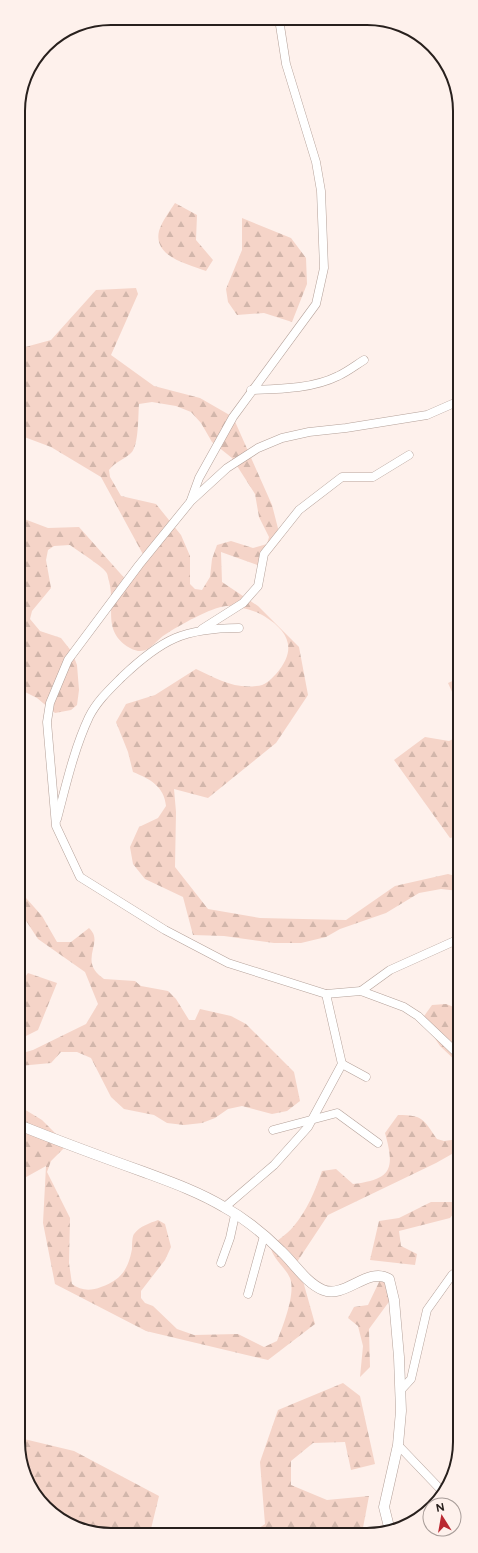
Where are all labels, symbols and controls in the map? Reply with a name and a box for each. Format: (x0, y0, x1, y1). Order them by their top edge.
north arrow (422, 1497, 462, 1537)
text: N (435, 1500, 446, 1515)

